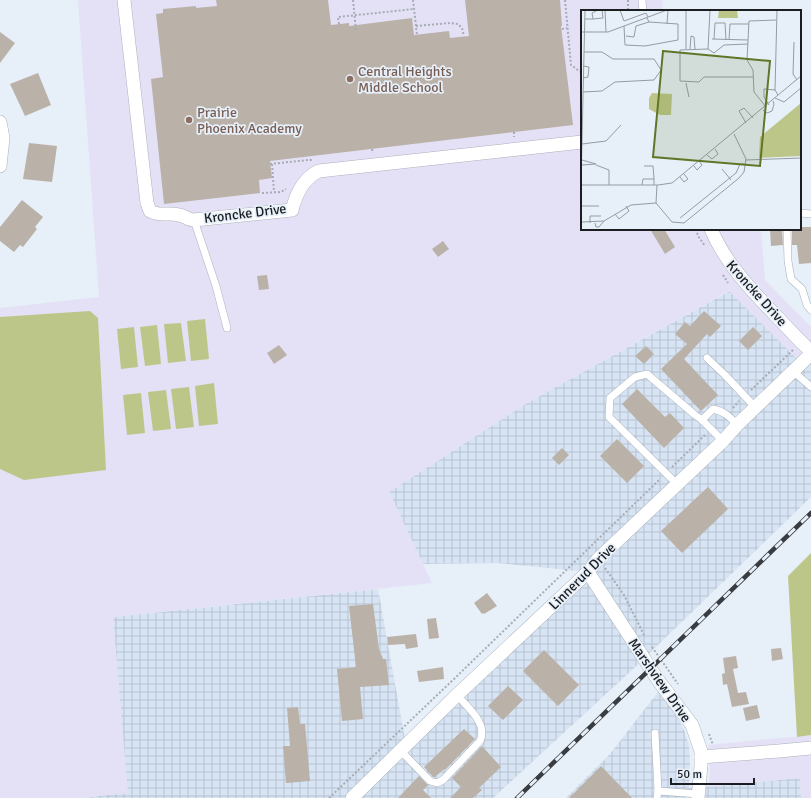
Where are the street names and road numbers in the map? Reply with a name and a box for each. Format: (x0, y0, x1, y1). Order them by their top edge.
street label: Kroncke Drive (203, 200, 287, 227)
street label: Kroncke Drive (723, 257, 791, 330)
street label: Linnerud Drive (545, 539, 619, 613)
street label: Marshview Drive (624, 635, 695, 725)

